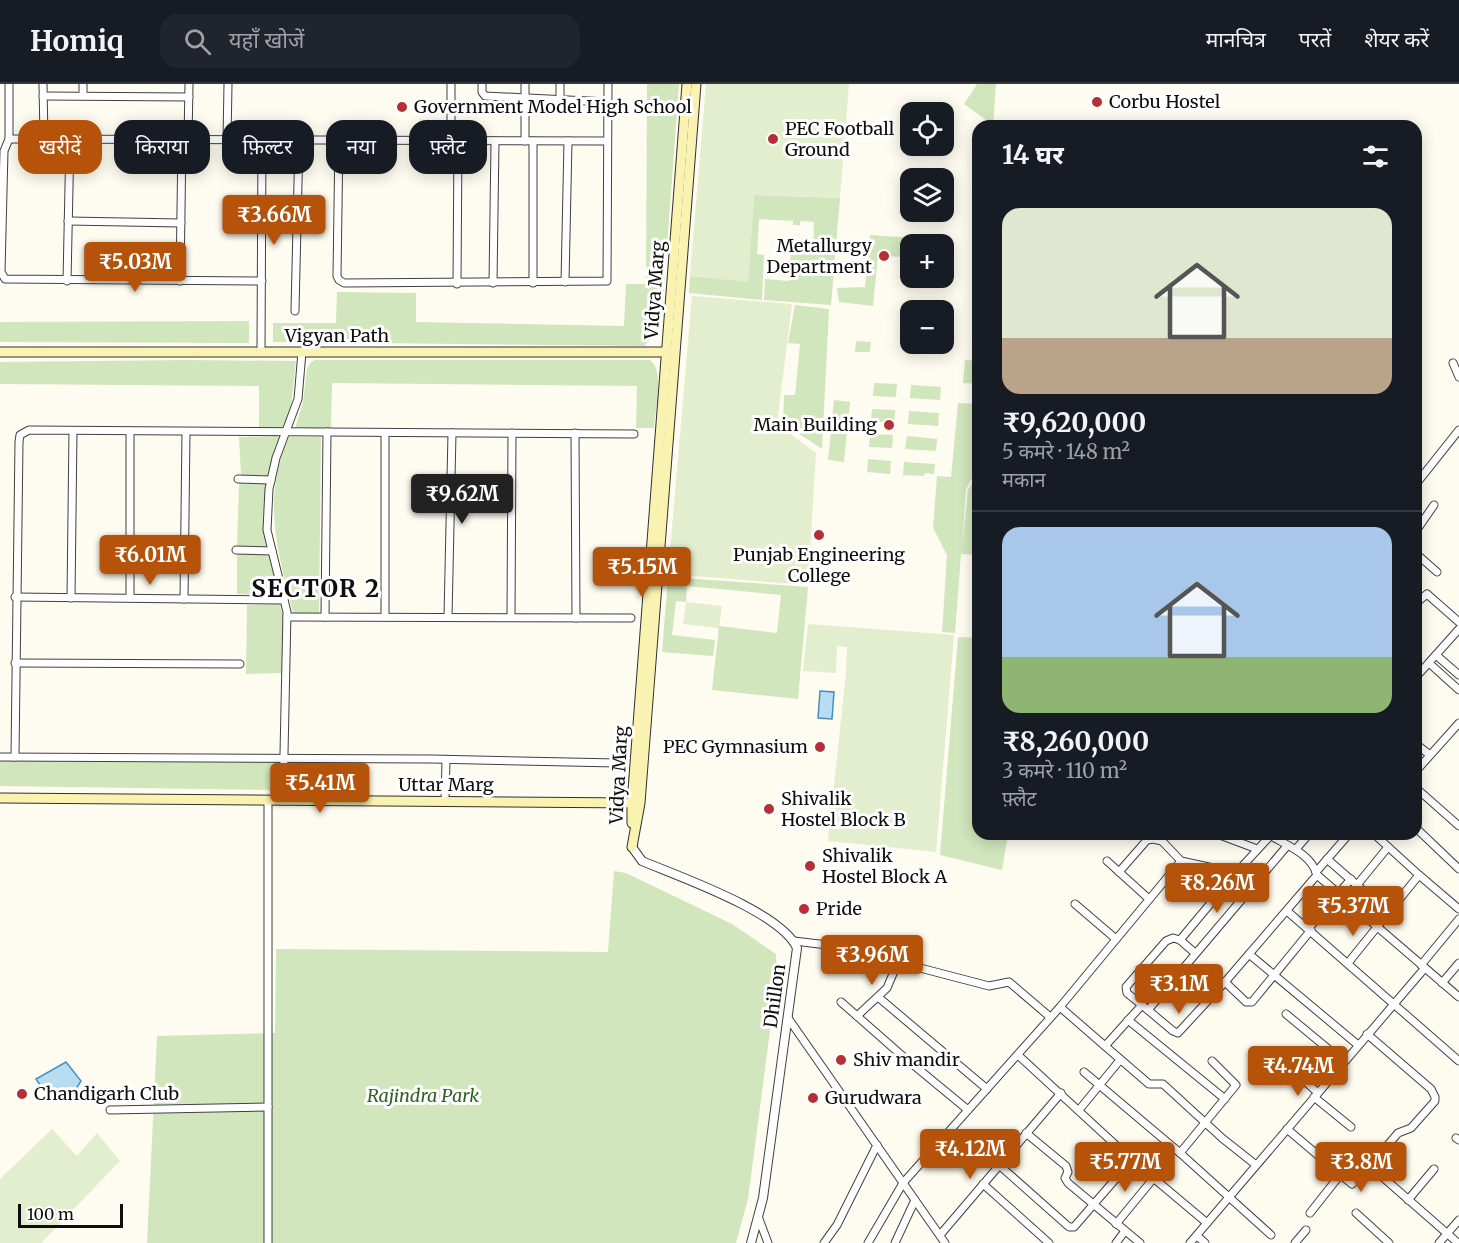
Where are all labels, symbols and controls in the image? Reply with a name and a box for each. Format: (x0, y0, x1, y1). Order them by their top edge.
search box (160, 14, 580, 68)
text: Homiq (30, 23, 124, 59)
icon: search (181, 25, 214, 58)
text: यहाँ खोजें (229, 26, 304, 54)
text: मानचित्र (1206, 26, 1266, 53)
text: परतें (1299, 26, 1331, 53)
text: शेयर करें (1364, 26, 1429, 53)
place label: Corbu Hostel (1109, 90, 1221, 113)
place label: Government Model High School (414, 95, 692, 118)
marker: Corbu Hostel (1090, 95, 1104, 109)
marker: Government Model High School (395, 100, 409, 114)
map controls (900, 102, 954, 354)
button: locate (900, 102, 954, 156)
place label: PEC Football Ground (785, 117, 895, 161)
chip: खरीदें (18, 120, 102, 174)
chip: किराया (114, 120, 210, 174)
chip: फ़िल्टर (222, 120, 314, 174)
chip: नया (326, 120, 397, 174)
chip: फ़्लैट (409, 120, 487, 174)
marker: PEC Football Ground (766, 132, 780, 146)
text: 14 घर (1002, 138, 1064, 171)
icon: filters (1359, 140, 1392, 173)
button: layers (900, 168, 954, 222)
pin: ₹3.66M (225, 195, 323, 246)
text: ₹3.66M (236, 202, 312, 227)
place label: Metallurgy Department (767, 234, 873, 278)
button: + (900, 234, 954, 288)
street label: Vidya Marg (640, 240, 669, 341)
pin: ₹5.03M (86, 242, 184, 293)
icon: home (1143, 247, 1251, 355)
text: ₹5.03M (98, 249, 172, 274)
marker: Metallurgy Department (877, 249, 891, 263)
button: − (900, 300, 954, 354)
street label: Vigyan Path (284, 324, 389, 347)
text: ₹9,620,000 (1002, 406, 1146, 439)
place label: Main Building (754, 413, 877, 436)
marker: Main Building (882, 418, 896, 432)
text: 5 कमरे · 148 m² (1002, 439, 1130, 464)
text: मकान (1002, 467, 1046, 492)
pin: ₹9.62M (413, 474, 511, 525)
text: ₹9.62M (425, 481, 499, 506)
marker: Punjab Engineering College (812, 528, 826, 542)
pin: ₹6.01M (101, 535, 199, 586)
text: ₹6.01M (114, 542, 186, 567)
place label: Punjab Engineering College (733, 543, 905, 587)
pin: ₹5.15M (593, 547, 691, 598)
text: ₹5.15M (607, 554, 677, 579)
icon: home (1143, 566, 1251, 674)
district label: SECTOR 2 (251, 573, 381, 604)
street label: Vidya Marg (604, 725, 633, 826)
text: ₹8,260,000 (1002, 725, 1149, 758)
place label: PEC Gymnasium (663, 735, 808, 758)
marker: PEC Gymnasium (813, 740, 827, 754)
text: 3 कमरे · 110 m² (1002, 758, 1127, 783)
pin: ₹5.41M (271, 763, 369, 814)
text: ₹5.41M (284, 770, 356, 795)
street label: Uttar Marg (398, 773, 494, 796)
text: फ़्लैट (1002, 786, 1037, 811)
place label: Shivalik Hostel Block B (781, 787, 905, 831)
marker: Shivalik Hostel Block B (762, 802, 776, 816)
place label: Shivalik Hostel Block A (822, 844, 947, 888)
marker: Shivalik Hostel Block A (803, 859, 817, 873)
pin: ₹8.26M (1168, 863, 1266, 914)
text: ₹8.26M (1179, 870, 1255, 895)
pin: ₹5.37M (1304, 886, 1402, 937)
text: ₹5.37M (1317, 893, 1389, 918)
place label: Pride (816, 897, 862, 920)
marker: Pride (797, 902, 811, 916)
pin: ₹3.96M (823, 935, 921, 986)
text: ₹3.96M (835, 942, 909, 967)
street label: Dhillon (759, 962, 790, 1029)
pin: ₹3.1M (1137, 964, 1221, 1015)
text: ₹3.1M (1149, 971, 1209, 996)
pin: ₹4.74M (1249, 1046, 1347, 1097)
place label: Shiv mandir (853, 1048, 960, 1071)
marker: Shiv mandir (834, 1053, 848, 1067)
text: ₹4.74M (1262, 1053, 1334, 1078)
place label: Chandigarh Club (34, 1082, 179, 1105)
park label: Rajindra Park (367, 1084, 479, 1107)
place label: Gurudwara (825, 1086, 922, 1109)
marker: Chandigarh Club (15, 1087, 29, 1101)
marker: Gurudwara (806, 1091, 820, 1105)
pin: ₹4.12M (921, 1129, 1019, 1180)
text: ₹4.12M (934, 1136, 1006, 1161)
pin: ₹5.77M (1076, 1142, 1174, 1193)
pin: ₹3.8M (1319, 1142, 1403, 1193)
text: ₹5.77M (1089, 1149, 1161, 1174)
text: ₹3.8M (1329, 1149, 1393, 1174)
scale bar (18, 1201, 123, 1228)
text: 100 m (27, 1204, 74, 1224)

